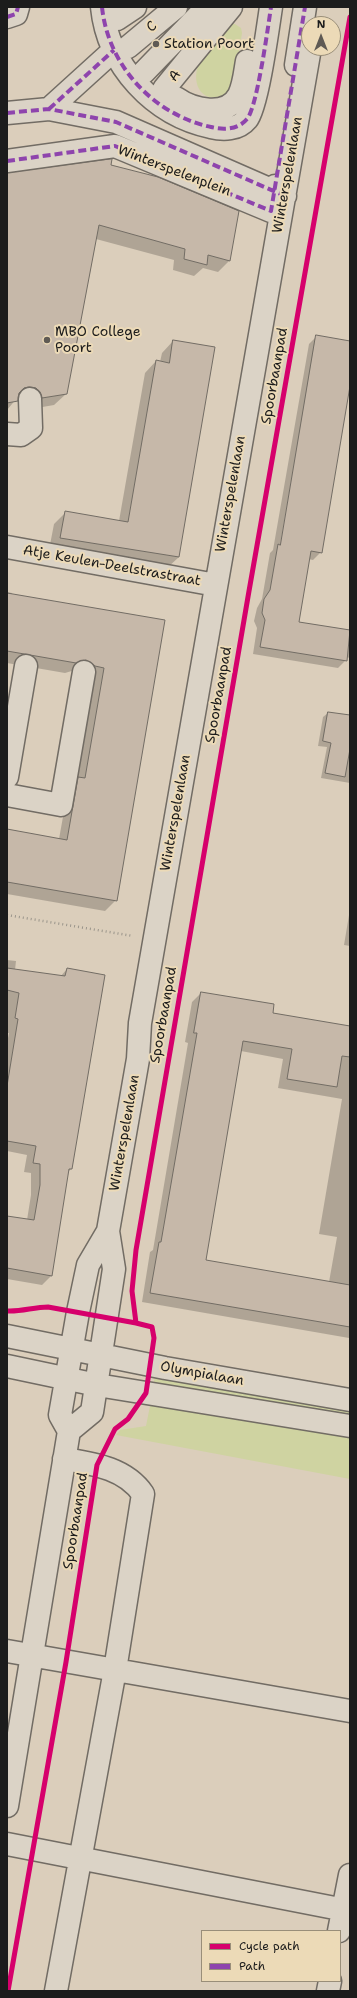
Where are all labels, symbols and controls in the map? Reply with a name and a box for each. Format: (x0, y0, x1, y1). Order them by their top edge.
north arrow (301, 16, 341, 56)
text: N (317, 17, 325, 32)
street label: C (143, 18, 161, 36)
place label: Station Poort (164, 36, 254, 52)
marker: Station Poort (151, 39, 161, 49)
street label: A (165, 67, 185, 85)
street label: Winterspelenlaan (269, 115, 307, 235)
street label: Winterspelenplein (115, 142, 233, 200)
place label: MBO College Poort (55, 324, 141, 356)
street label: Spoorbaanpad (258, 326, 292, 426)
marker: MBO College Poort (42, 335, 52, 345)
street label: Winterspelenlaan (212, 434, 250, 554)
street label: Atje Keulen-Deelstrastraat (22, 542, 202, 590)
street label: Spoorbaanpad (202, 645, 236, 745)
street label: Winterspelenlaan (157, 753, 195, 873)
street label: Spoorbaanpad (147, 965, 181, 1065)
street label: Winterspelenlaan (106, 1073, 144, 1193)
street label: Olympialaan (159, 1358, 245, 1390)
street label: Spoorbaanpad (60, 1471, 92, 1571)
legend (201, 1930, 341, 1982)
text: Cycle path (239, 1938, 300, 1954)
text: Path (239, 1958, 265, 1974)

